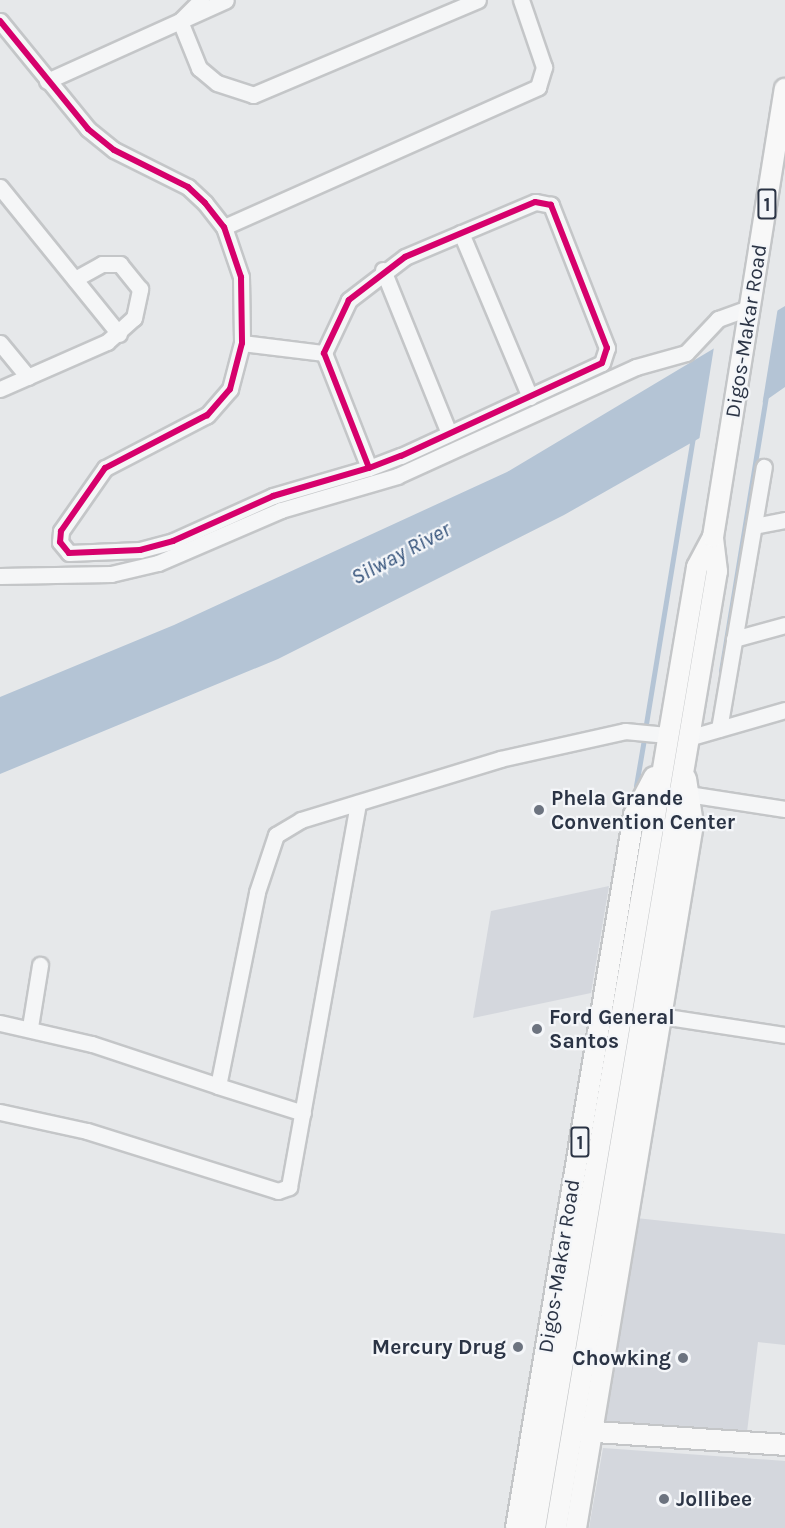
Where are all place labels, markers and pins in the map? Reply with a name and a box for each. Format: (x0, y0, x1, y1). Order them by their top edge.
place label: Phela Grande Convention Center (551, 785, 735, 835)
marker: Phela Grande Convention Center (532, 803, 546, 817)
place label: Ford General Santos (549, 1004, 675, 1054)
marker: Ford General Santos (530, 1022, 544, 1036)
place label: Mercury Drug (372, 1334, 506, 1360)
marker: Mercury Drug (511, 1340, 525, 1354)
place label: Chowking (572, 1345, 671, 1371)
marker: Chowking (676, 1351, 690, 1365)
place label: Jollibee (676, 1486, 752, 1512)
marker: Jollibee (657, 1492, 671, 1506)

